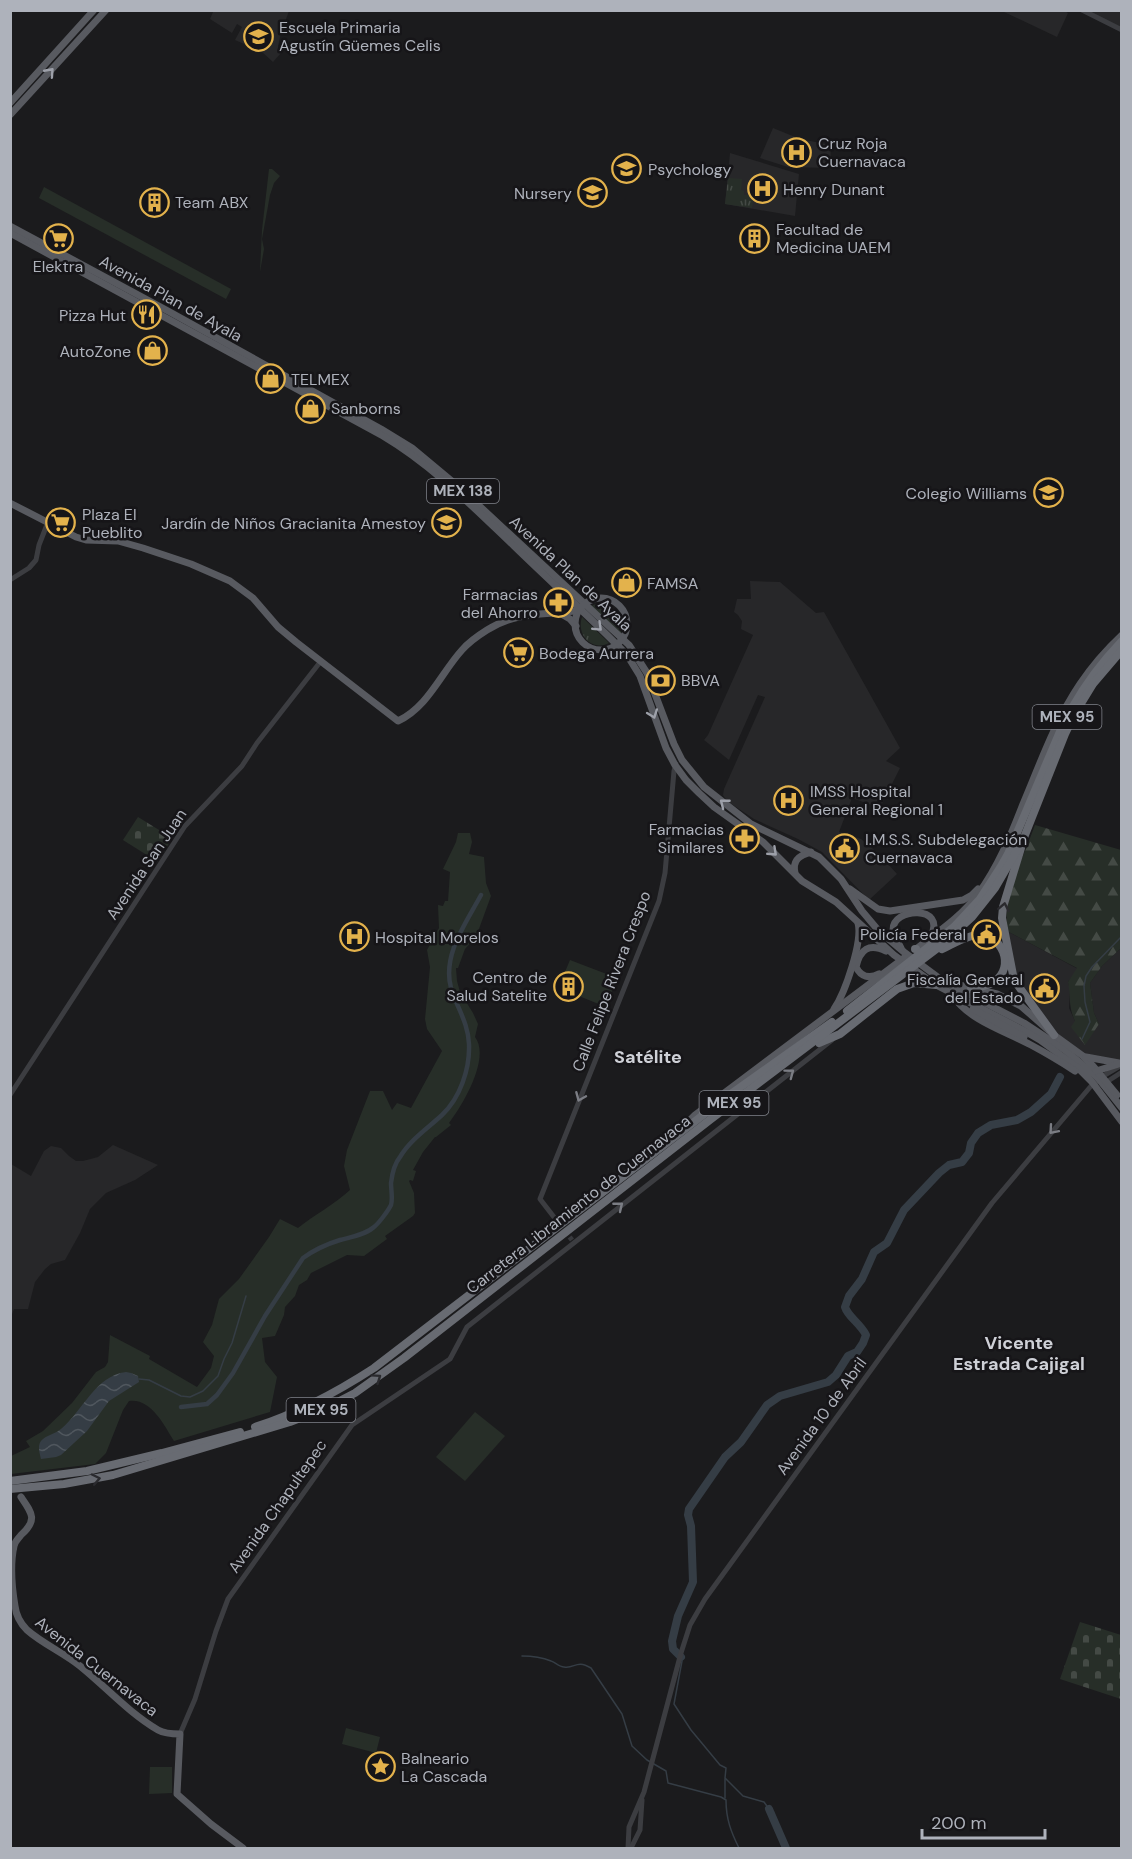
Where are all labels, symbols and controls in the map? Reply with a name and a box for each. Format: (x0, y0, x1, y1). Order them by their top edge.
place label: Escuela Primaria Agustín Güemes Celis (279, 17, 441, 56)
school or university icon: Escuela Primaria Agustín Güemes Celis (242, 20, 274, 52)
one-way arrow (43, 68, 54, 79)
place label: Cruz Roja Cuernavaca (818, 133, 906, 172)
hospital icon: Cruz Roja Cuernavaca (781, 136, 813, 168)
school or university icon: Psychology (611, 153, 643, 185)
place label: Psychology (648, 159, 732, 180)
hospital icon: Henry Dunant (746, 173, 778, 205)
school or university icon: Nursery (577, 177, 609, 209)
place label: Henry Dunant (783, 179, 885, 200)
place label: Nursery (514, 183, 572, 204)
building icon: Team ABX (138, 186, 170, 218)
place label: Team ABX (175, 192, 249, 213)
place label: Facultad de Medicina UAEM (776, 219, 891, 258)
supermarket icon: Elektra (42, 222, 74, 254)
building icon: Facultad de Medicina UAEM (739, 222, 771, 254)
street label: Avenida Plan de Ayala (96, 250, 246, 346)
place label: Elektra (33, 256, 83, 277)
restaurant icon: Pizza Hut (131, 299, 163, 331)
place label: Pizza Hut (59, 305, 126, 326)
shop icon: AutoZone (136, 335, 168, 367)
place label: AutoZone (59, 341, 131, 362)
shop icon: TELMEX (254, 363, 286, 395)
place label: TELMEX (291, 369, 350, 390)
shop icon: Sanborns (294, 392, 326, 424)
place label: Sanborns (331, 398, 401, 419)
school or university icon: Colegio Williams (1032, 477, 1064, 509)
road number: MEX 138 (427, 479, 499, 503)
place label: Colegio Williams (906, 483, 1027, 504)
place label: Plaza El Pueblito (82, 504, 143, 543)
supermarket icon: Plaza El Pueblito (45, 507, 77, 539)
school or university icon: Jardín de Niños Gracianita Amestoy (431, 507, 463, 539)
street label: Avenida Plan de Ayala (505, 511, 636, 636)
place label: Jardín de Niños Gracianita Amestoy (161, 513, 426, 534)
shop icon: FAMSA (610, 567, 642, 599)
place label: FAMSA (647, 573, 699, 594)
place label: Farmacias del Ahorro (461, 584, 538, 623)
pharmacy icon: Farmacias del Ahorro (543, 587, 575, 619)
one-way arrow (592, 620, 602, 631)
supermarket icon: Bodega Aurrera (502, 637, 534, 669)
place label: Bodega Aurrera (539, 643, 654, 664)
bank icon: BBVA (644, 664, 676, 696)
place label: BBVA (681, 670, 720, 691)
road number: MEX 95 (1032, 705, 1102, 729)
one-way arrow (646, 708, 659, 719)
place label: IMSS Hospital General Regional 1 (810, 781, 943, 820)
hospital icon: IMSS Hospital General Regional 1 (773, 784, 805, 816)
one-way arrow (720, 800, 731, 811)
street label: Avenida San Juan (102, 805, 191, 924)
place label: Farmacias Similares (649, 819, 724, 858)
pharmacy icon: Farmacias Similares (729, 822, 761, 854)
place label: I.M.S.S. Subdelegación Cuernavaca (865, 829, 1027, 868)
public building icon: I.M.S.S. Subdelegación Cuernavaca (828, 832, 860, 864)
one-way arrow (765, 844, 776, 855)
street label: Calle Felipe Rivera Crespo (567, 888, 656, 1074)
one-way arrow (997, 902, 1010, 912)
public building icon: Policía Federal (971, 918, 1003, 950)
hospital icon: Hospital Morelos (338, 921, 370, 953)
place label: Policía Federal (860, 924, 966, 945)
place label: Hospital Morelos (375, 927, 499, 948)
place label: Centro de Salud Satelite (447, 967, 547, 1006)
place label: Fiscalía General del Estado (907, 969, 1023, 1008)
building icon: Centro de Salud Satelite (552, 970, 584, 1002)
public building icon: Fiscalía General del Estado (1028, 972, 1060, 1004)
district label: Satélite (614, 1045, 682, 1069)
one-way arrow (783, 1069, 794, 1080)
one-way arrow (576, 1091, 588, 1102)
road number: MEX 95 (700, 1091, 768, 1115)
street label: Carretera Libramiento de Cuernavaca (462, 1110, 695, 1298)
one-way arrow (1050, 1123, 1061, 1134)
one-way arrow (613, 1202, 624, 1213)
district label: Vicente Estrada Cajigal (953, 1331, 1085, 1376)
street label: Avenida 10 de Abril (772, 1353, 871, 1479)
one-way arrow (371, 1374, 382, 1385)
road number: MEX 95 (286, 1398, 356, 1422)
street label: Avenida Chapultepec (223, 1435, 331, 1577)
one-way arrow (91, 1473, 101, 1486)
street label: Avenida Cuernavaca (31, 1612, 163, 1721)
place label: Balneario La Cascada (401, 1748, 487, 1787)
place icon: Balneario La Cascada (364, 1751, 396, 1783)
scale bar (922, 1802, 1045, 1840)
text: 200 m (931, 1811, 987, 1835)

